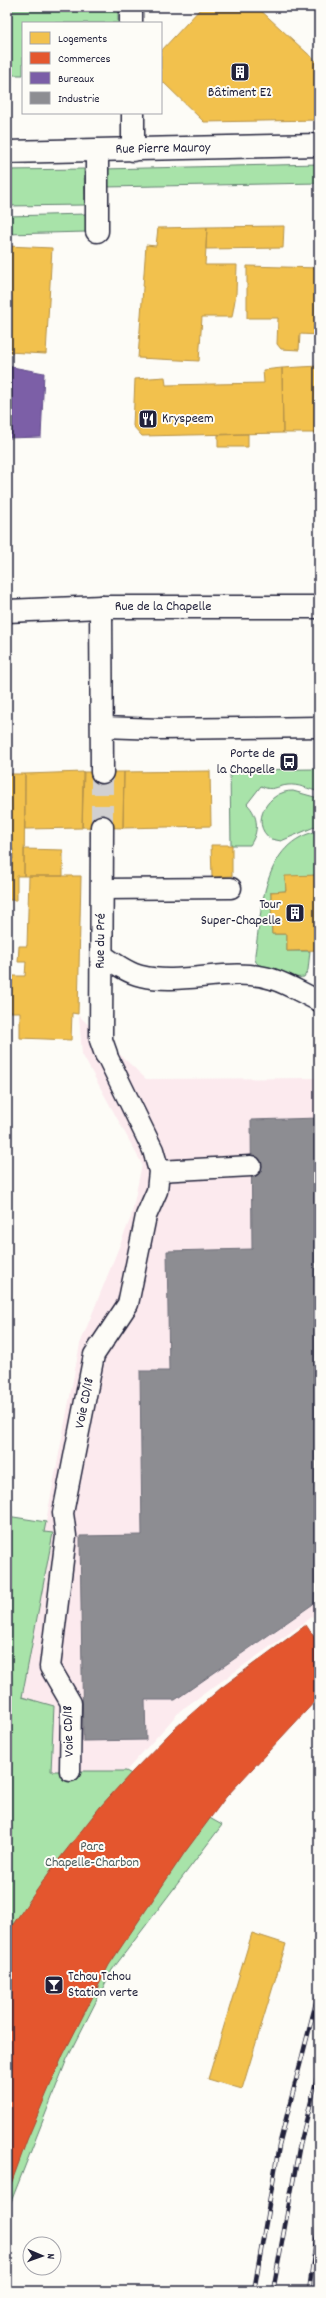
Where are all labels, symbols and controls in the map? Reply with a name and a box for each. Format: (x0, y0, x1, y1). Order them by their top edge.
legend (22, 22, 162, 114)
text: Logements (58, 31, 107, 48)
text: Commerces (58, 51, 111, 68)
building icon: Bâtiment E2 (229, 61, 251, 83)
text: Bureaux (58, 71, 94, 88)
place label: Bâtiment E2 (208, 83, 272, 103)
text: Industrie (58, 91, 99, 108)
street label: Rue Pierre Mauroy (115, 138, 211, 160)
restaurant icon: Kryspeem (137, 408, 159, 430)
place label: Kryspeem (162, 409, 214, 429)
street label: Rue de la Chapelle (115, 597, 211, 617)
place label: Porte de la Chapelle (217, 744, 275, 780)
bus stop icon: Porte de la Chapelle (278, 751, 300, 773)
place label: Tour Super-Chapelle (201, 895, 282, 931)
building icon: Tour Super-Chapelle (284, 902, 306, 924)
street label: Rue du Pré (91, 913, 111, 969)
street label: Voie CD/18 (70, 1375, 100, 1430)
street label: Voie CD/18 (58, 1704, 80, 1757)
park label: Parc Chapelle-Charbon (45, 1837, 139, 1873)
place label: Tchou Tchou Station verte (68, 1967, 138, 2003)
bar icon: Tchou Tchou Station verte (43, 1974, 65, 1996)
north arrow (22, 2236, 62, 2276)
text: N (42, 2253, 58, 2260)

